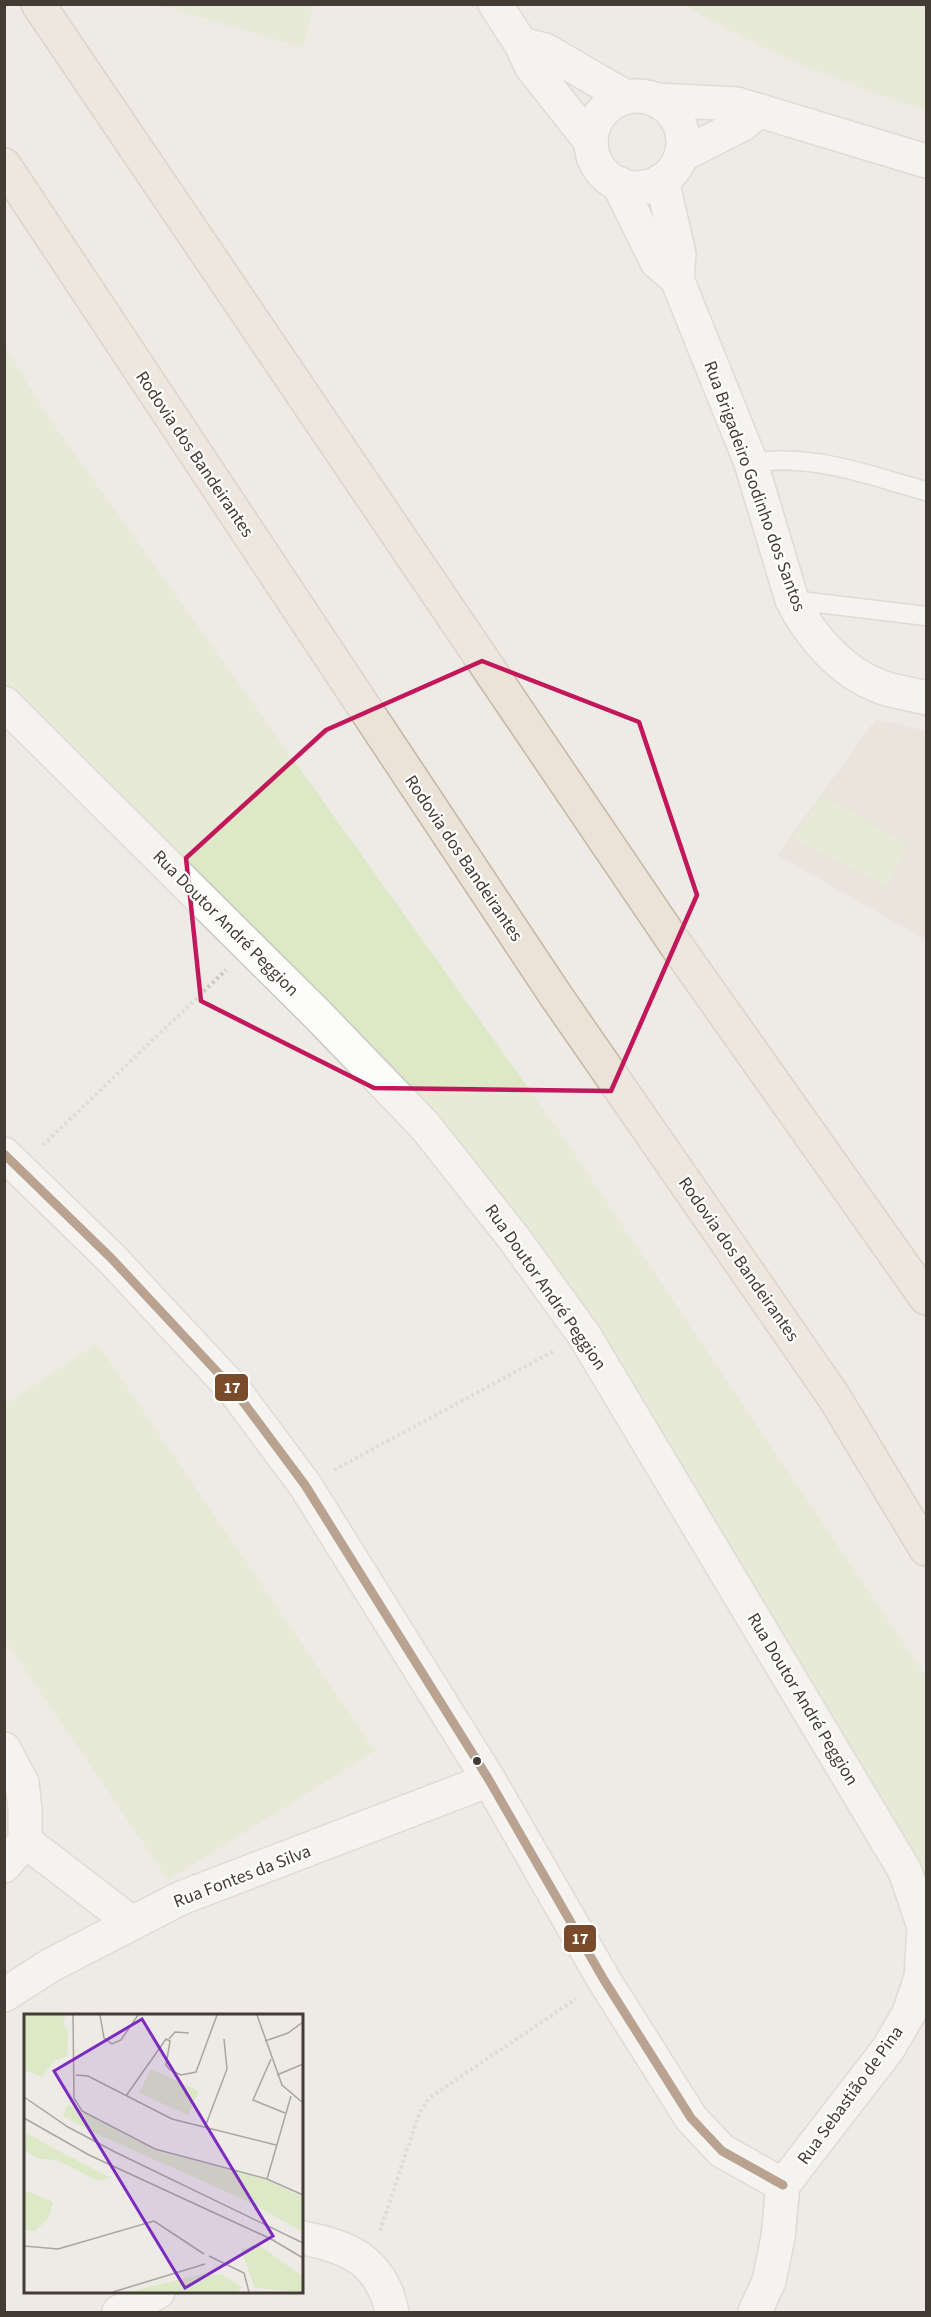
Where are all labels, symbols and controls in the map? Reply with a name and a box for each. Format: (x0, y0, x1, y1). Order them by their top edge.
street label: Rua Brigadeiro Godinho dos Santos (697, 357, 812, 615)
street label: Rodovia dos Bandeirantes (129, 366, 260, 542)
street label: Rodovia dos Bandeirantes (398, 770, 529, 946)
street label: Rua Doutor André Peggion (147, 845, 304, 1002)
street label: Rodovia dos Bandeirantes (672, 1172, 805, 1347)
street label: Rua Doutor André Peggion (479, 1199, 613, 1375)
line badge: 17 (214, 1373, 249, 1402)
text: 17 (224, 1377, 240, 1399)
street label: Rua Doutor André Peggion (741, 1608, 864, 1790)
unlabelled marker (471, 1755, 483, 1767)
street label: Rua Fontes da Silva (170, 1839, 314, 1914)
line badge: 17 (563, 1924, 597, 1953)
text: 17 (572, 1928, 588, 1950)
inset map (24, 2014, 303, 2293)
street label: Rua Sebastião de Pina (791, 2021, 909, 2170)

